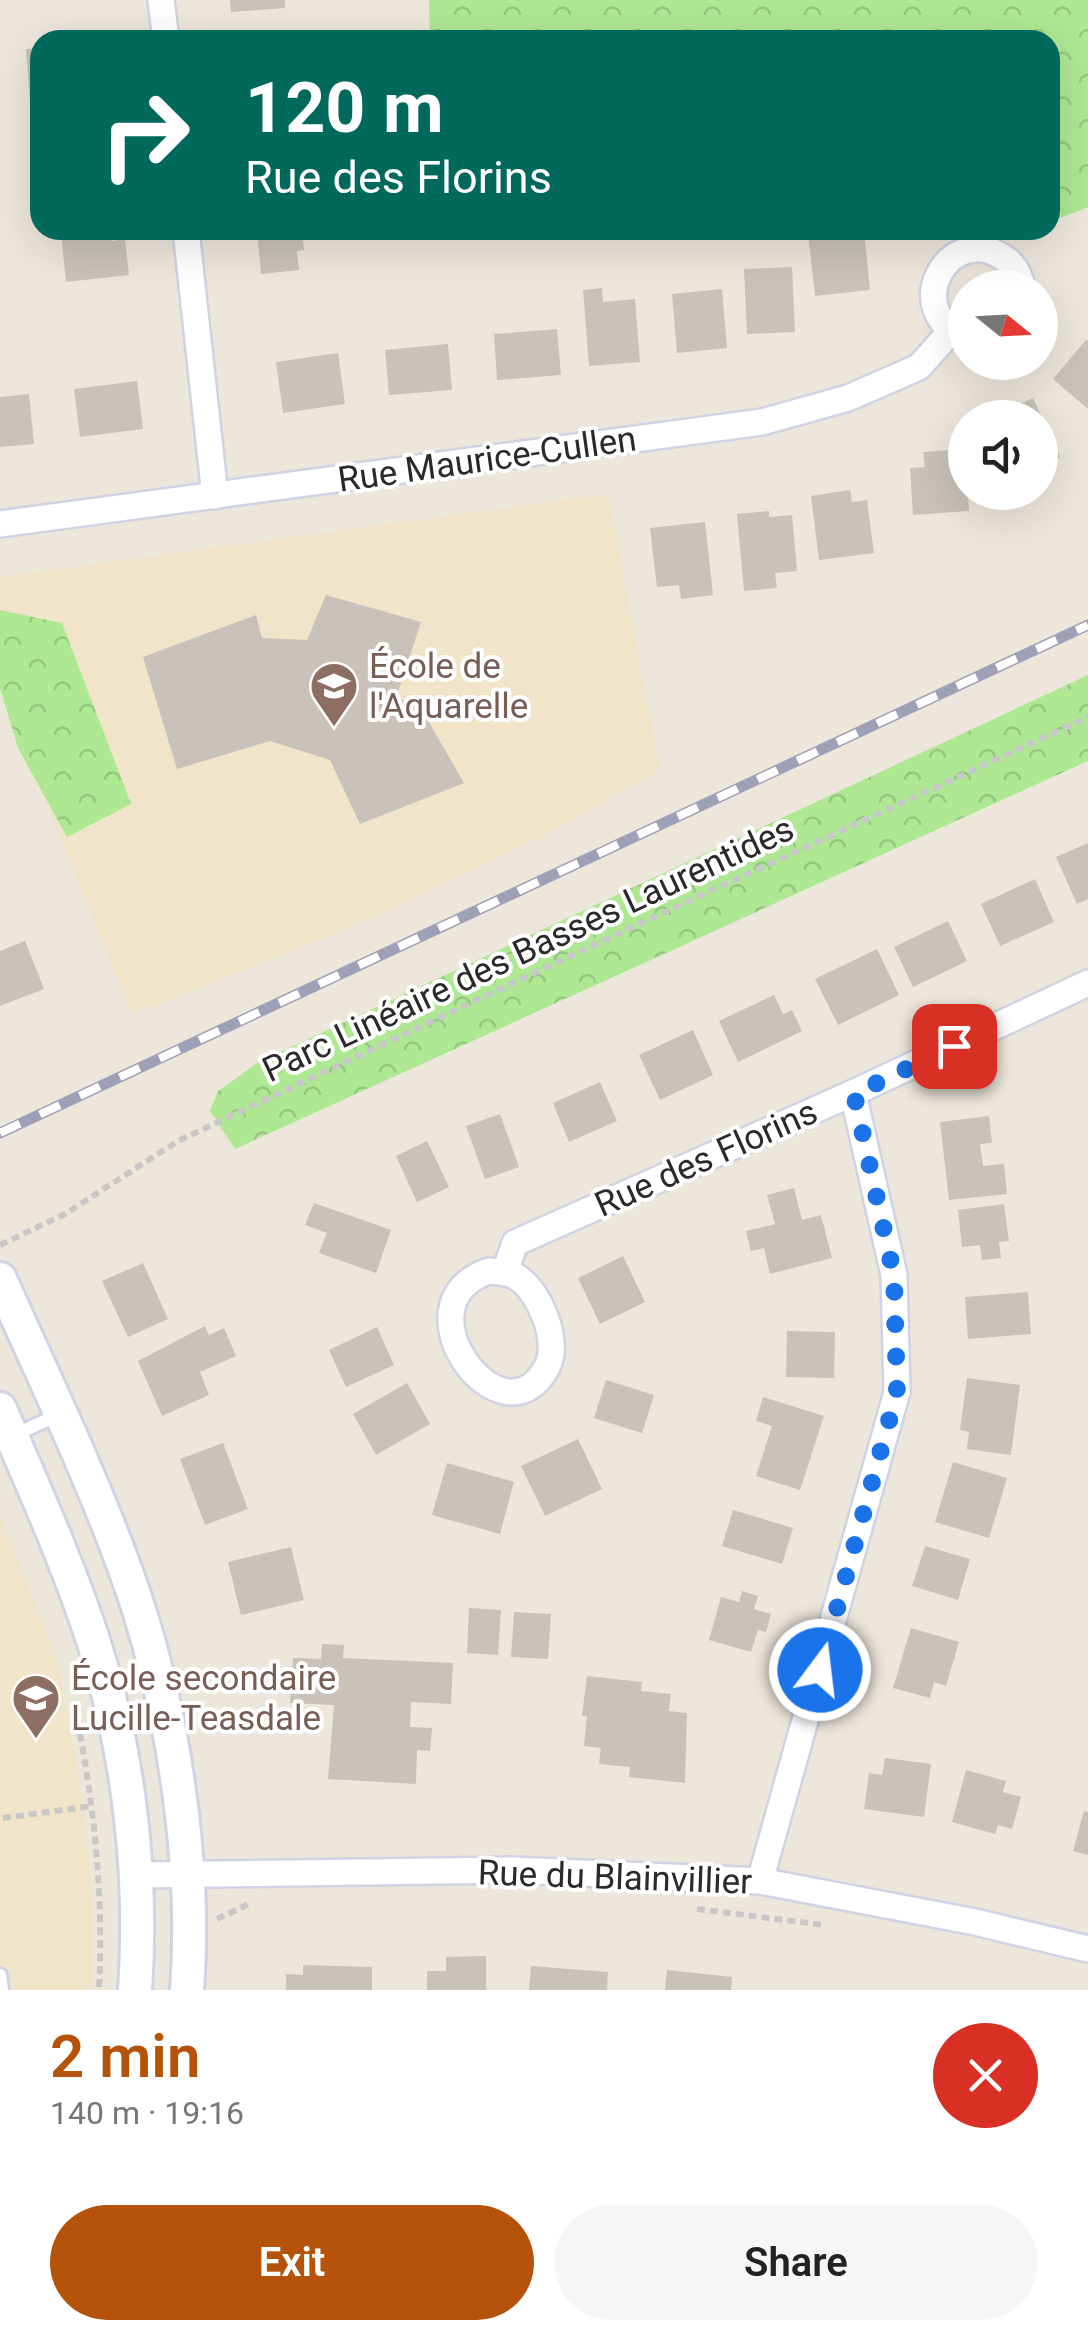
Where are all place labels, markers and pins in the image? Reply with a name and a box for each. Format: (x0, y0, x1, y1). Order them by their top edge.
place label: École de l'Aquarelle (369, 646, 528, 727)
school or university icon: École de l'Aquarelle (308, 660, 360, 728)
pin (912, 1004, 997, 1089)
place label: École secondaire Lucille-Teasdale (71, 1658, 336, 1739)
school or university icon: École secondaire Lucille-Teasdale (10, 1672, 62, 1740)

